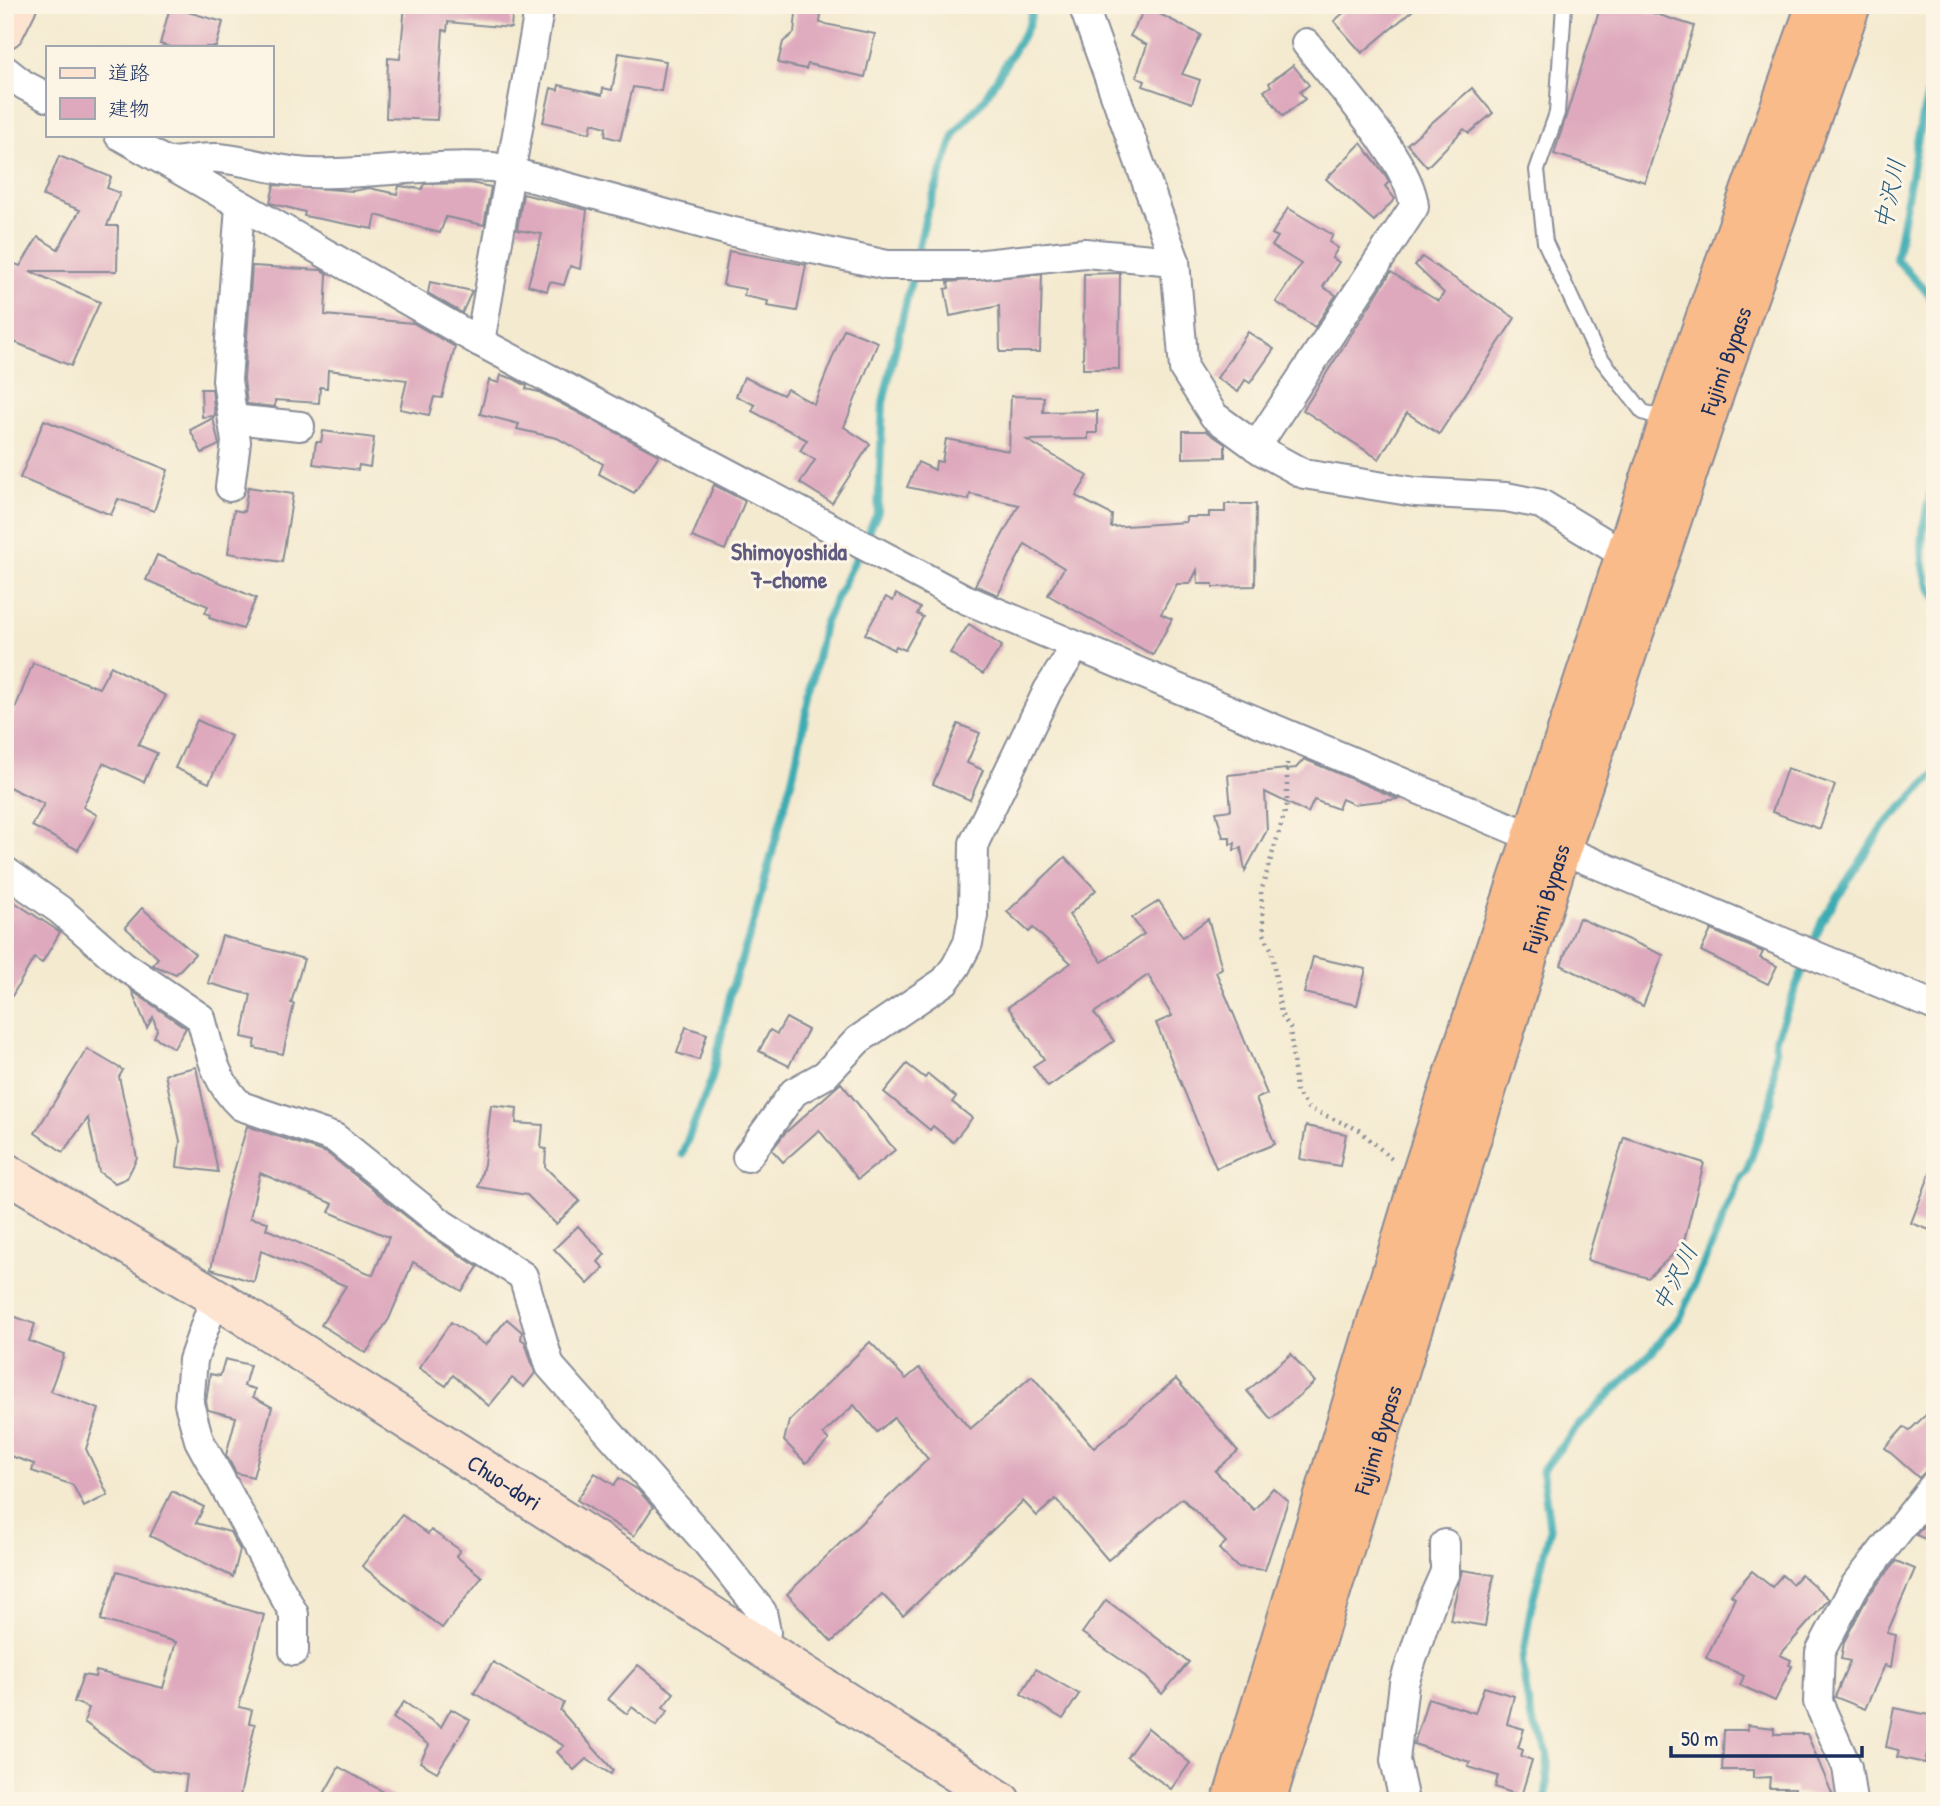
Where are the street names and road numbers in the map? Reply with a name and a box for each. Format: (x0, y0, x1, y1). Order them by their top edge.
street label: Fujimi Bypass (1692, 302, 1759, 420)
street label: Fujimi Bypass (1514, 840, 1577, 958)
street label: Fujimi Bypass (1346, 1381, 1409, 1499)
street label: Chuo-dori (461, 1447, 548, 1517)

